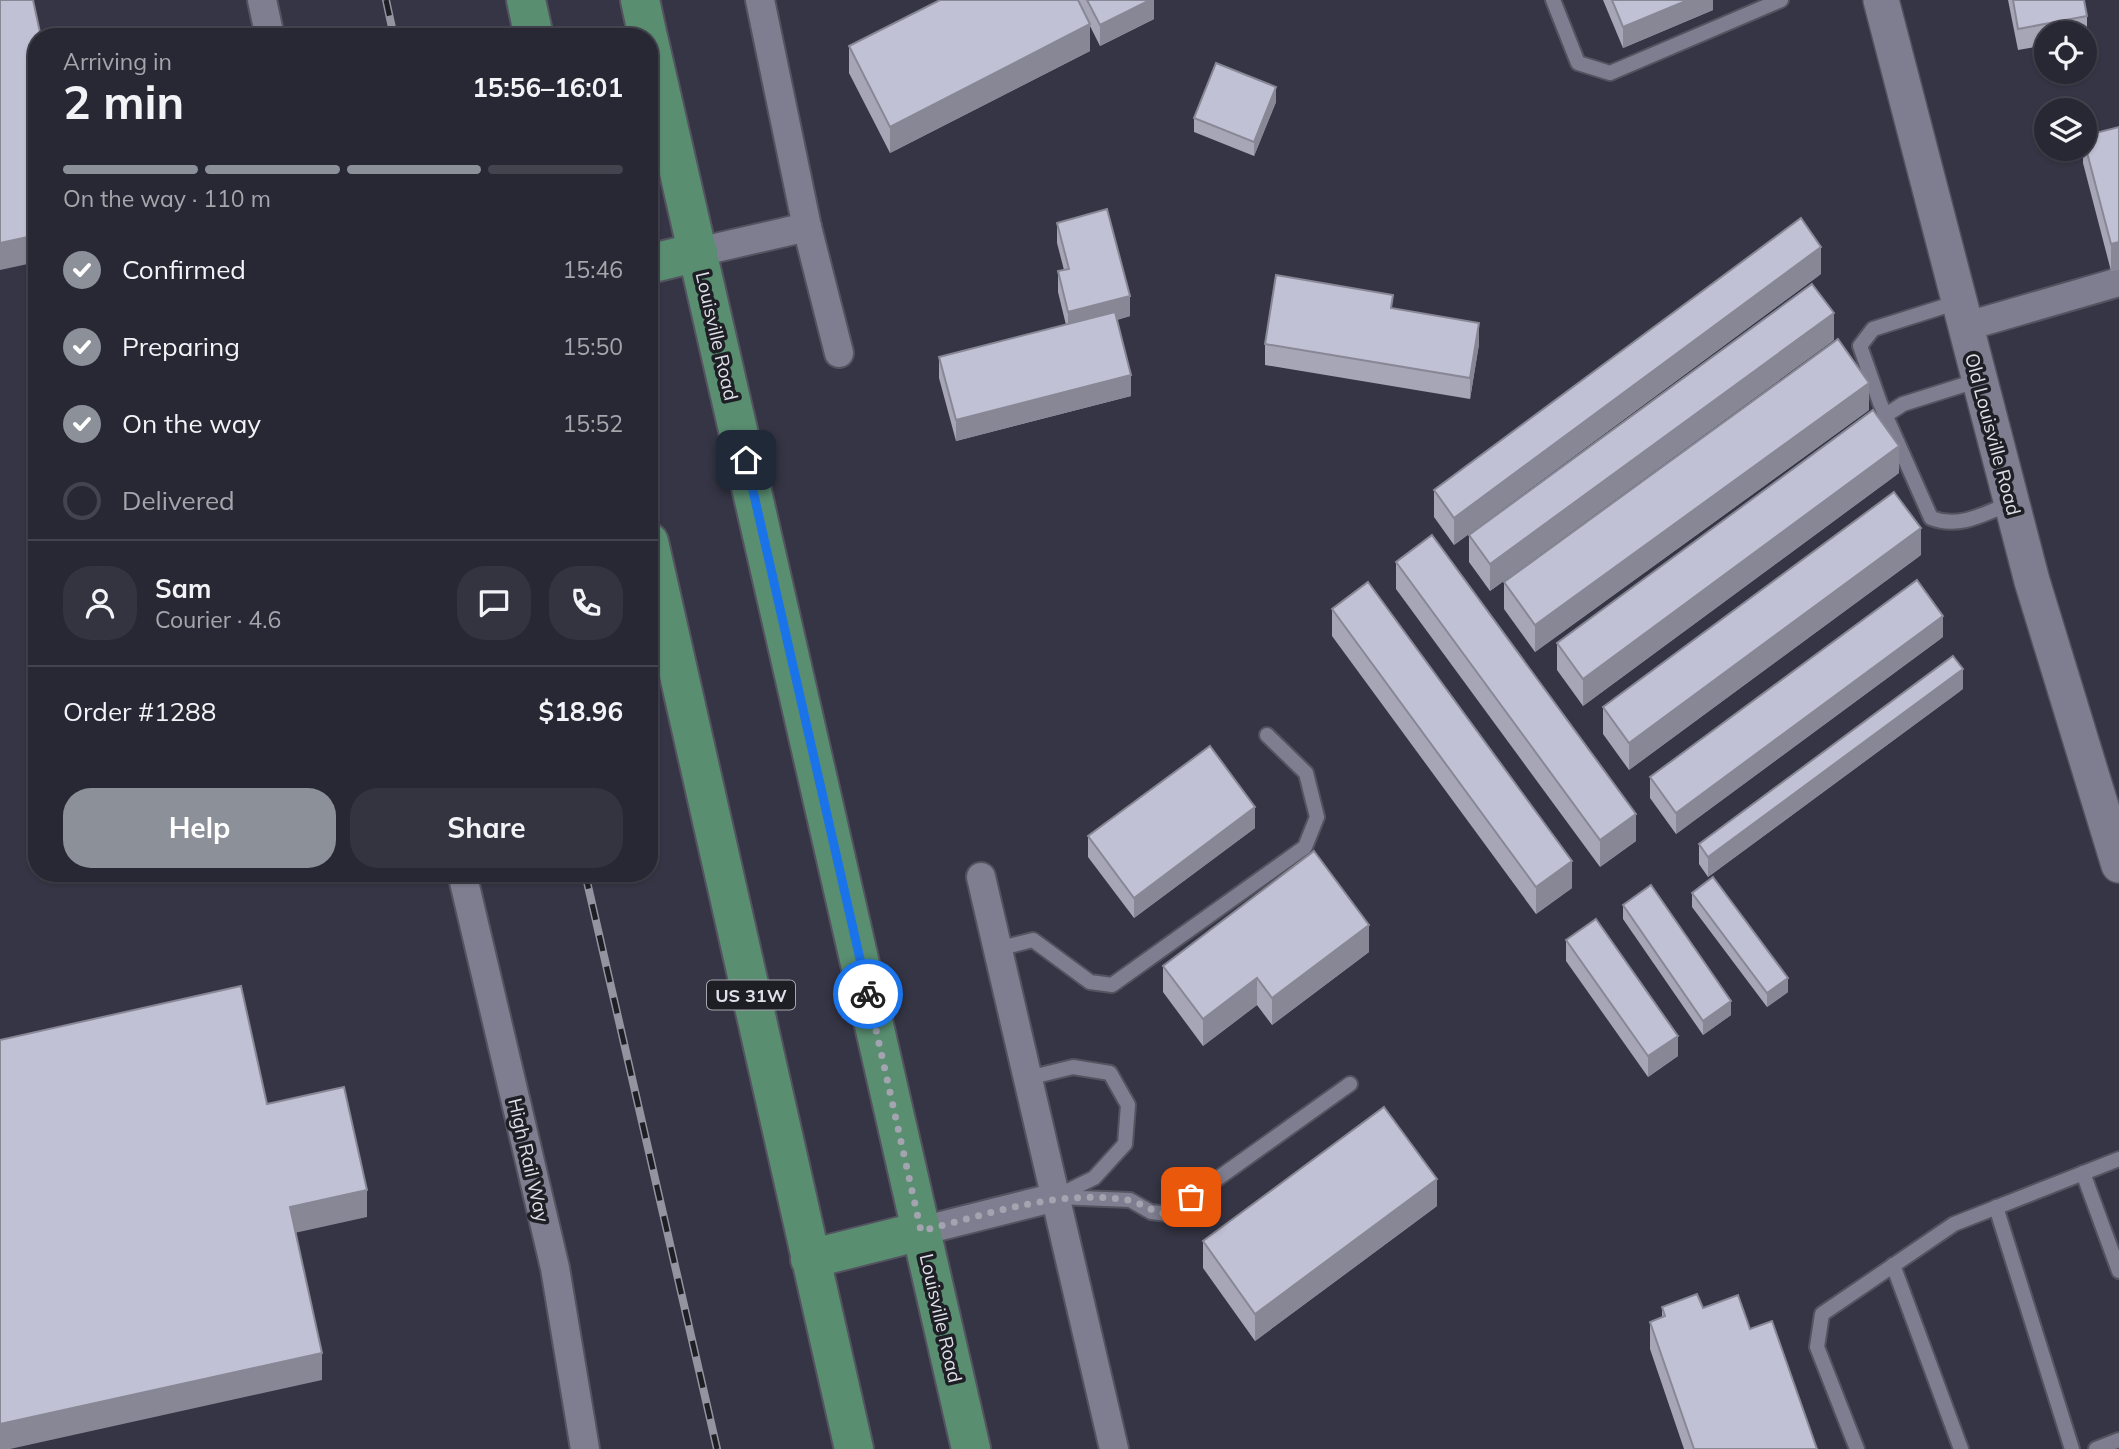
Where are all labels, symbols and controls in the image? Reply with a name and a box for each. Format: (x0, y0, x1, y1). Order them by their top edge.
map controls (2034, 21, 2097, 161)
button: locate (2034, 21, 2097, 84)
text: Arriving in (63, 47, 172, 76)
text: 15:56–16:01 (472, 71, 623, 104)
text: 2 min (63, 73, 184, 131)
button: layers (2034, 98, 2097, 161)
text: On the way · 110 m (63, 184, 271, 213)
icon: check (63, 251, 101, 289)
text: Confirmed (122, 253, 246, 286)
text: 15:46 (563, 255, 623, 284)
street label: Louisville Road (691, 269, 743, 403)
icon: check (63, 328, 101, 366)
text: Preparing (122, 330, 240, 363)
text: 15:50 (563, 332, 623, 361)
street label: Old Louisville Road (1960, 350, 2026, 518)
icon: check (63, 405, 101, 443)
text: On the way (122, 407, 261, 440)
text: 15:52 (563, 409, 623, 438)
pin (716, 430, 776, 490)
icon: home (727, 441, 765, 479)
text: Delivered (122, 484, 235, 517)
button: person (63, 566, 137, 640)
button: chat (457, 566, 531, 640)
button: phone (549, 566, 623, 640)
text: Sam (155, 572, 211, 605)
text: Courier · 4.6 (155, 605, 281, 634)
text: Order #1288 (63, 695, 216, 728)
text: $18.96 (539, 695, 623, 728)
button: Help (63, 788, 336, 868)
button: Share (350, 788, 623, 868)
courier (833, 959, 903, 1029)
icon: bike (849, 975, 887, 1013)
road number: US 31W (707, 980, 795, 1010)
street label: High Rail Way (503, 1096, 555, 1224)
pin (1161, 1167, 1221, 1227)
icon: bag (1172, 1178, 1210, 1216)
street label: Louisville Road (915, 1251, 967, 1385)

